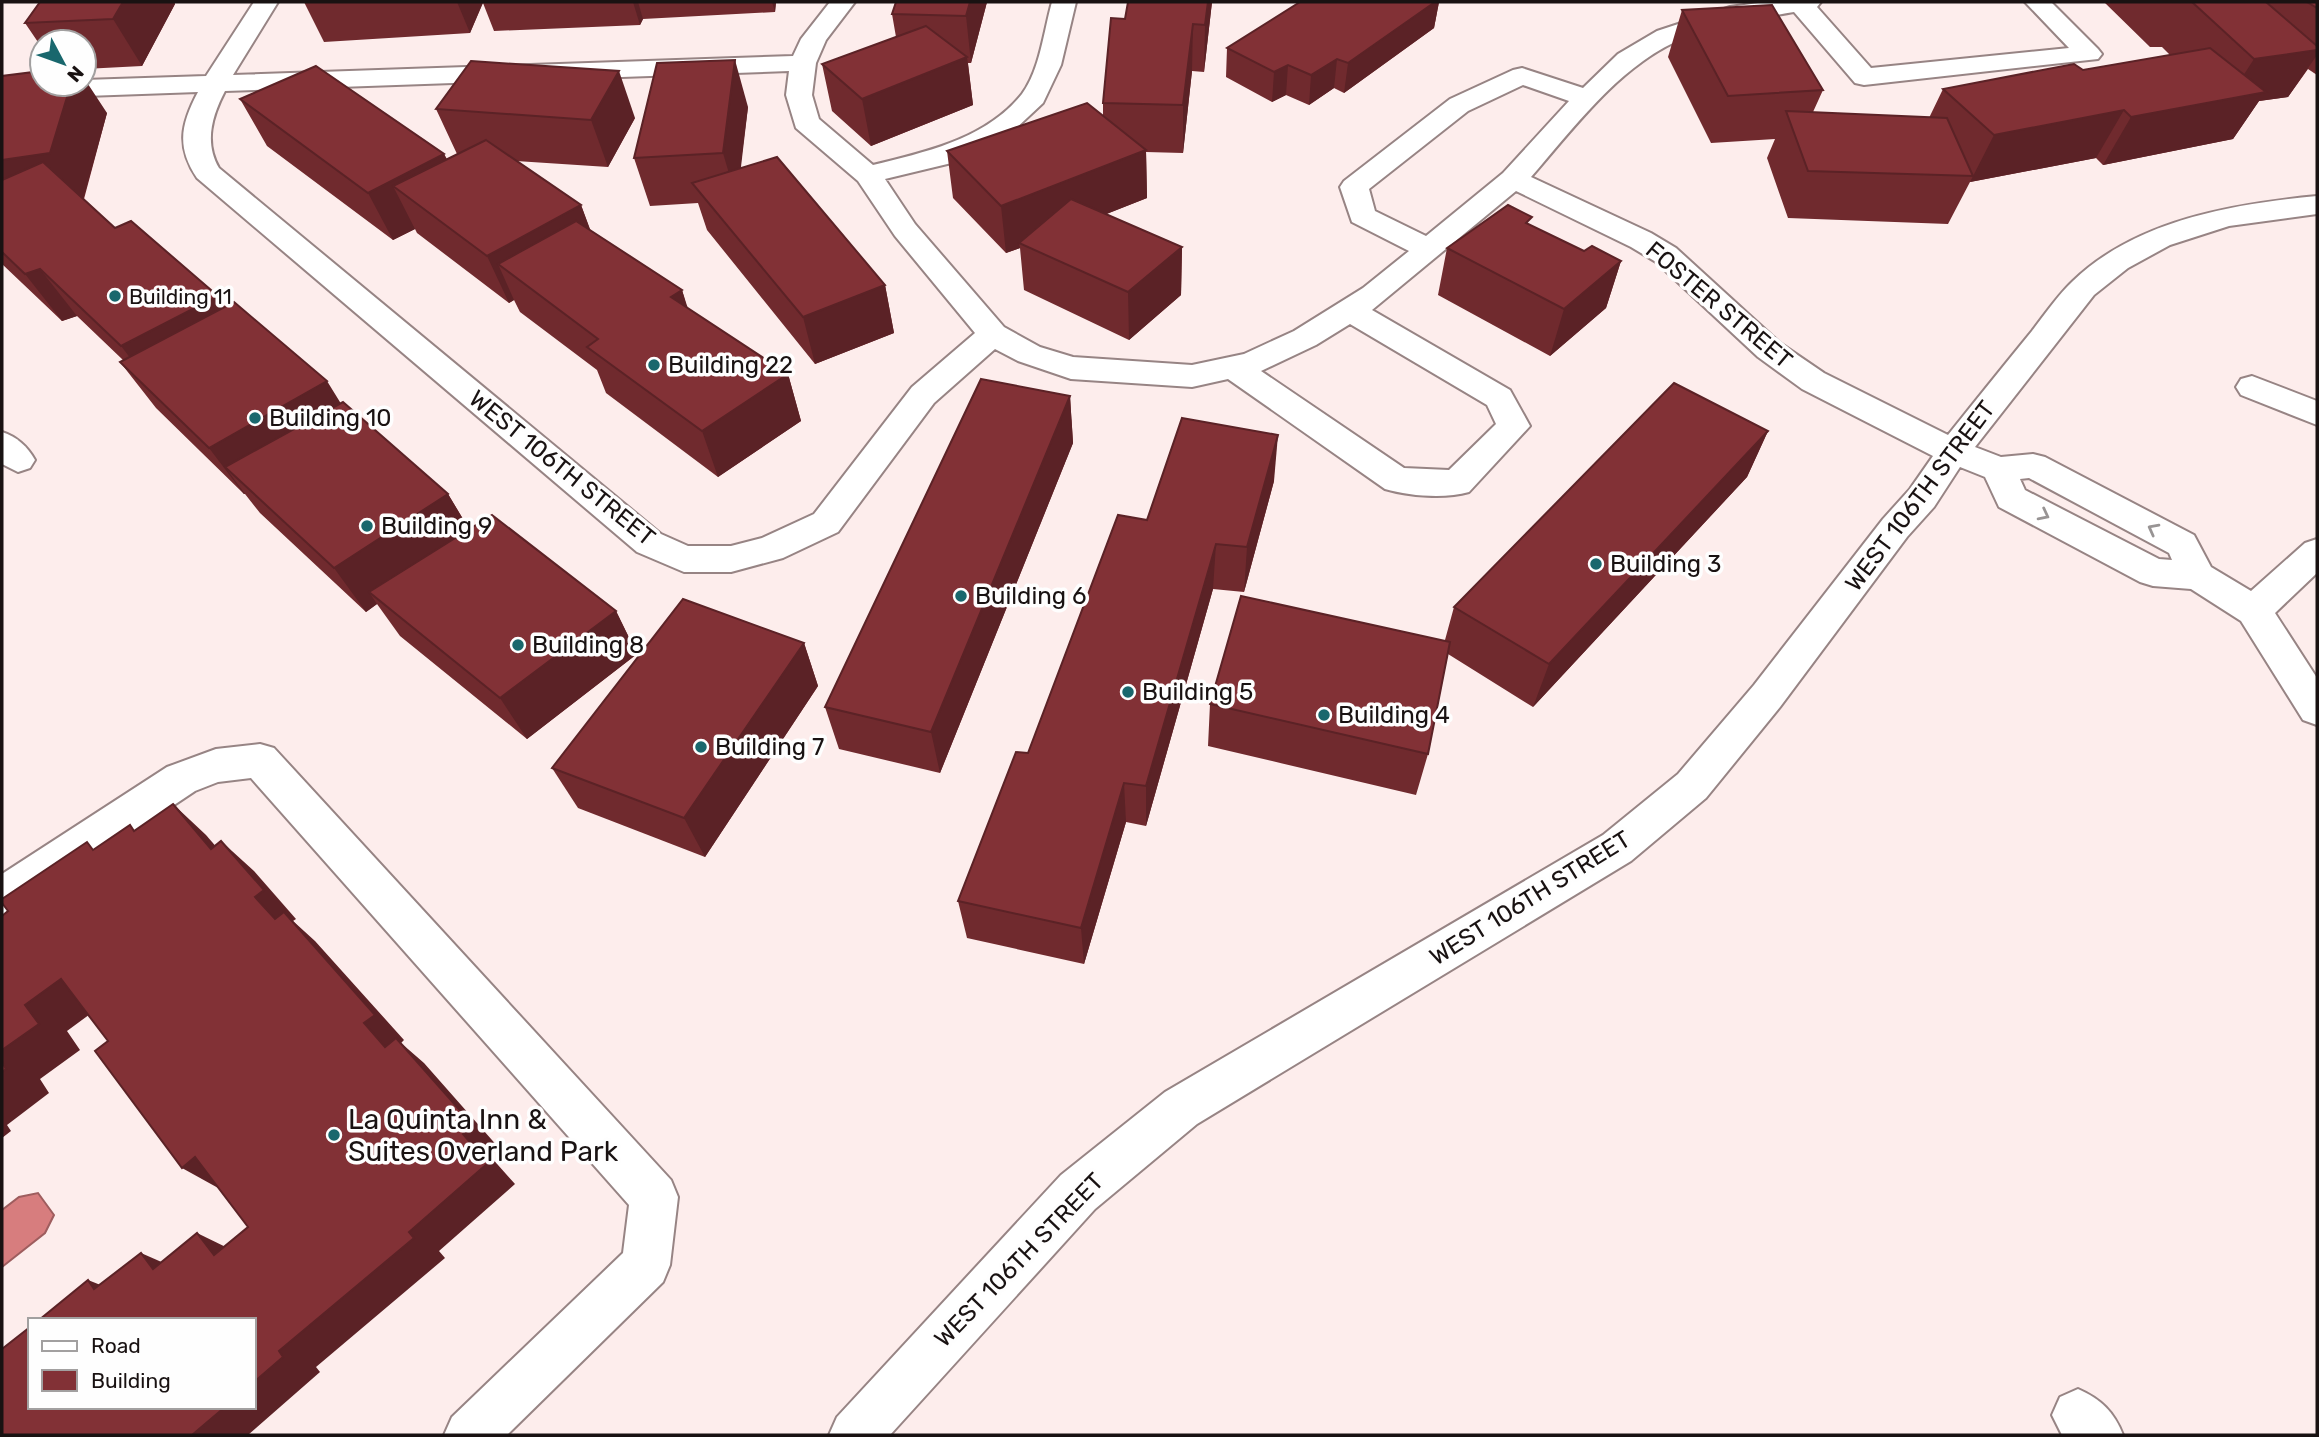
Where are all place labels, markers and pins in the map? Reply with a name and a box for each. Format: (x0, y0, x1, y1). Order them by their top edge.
place label: Building 11 (129, 284, 232, 309)
marker: Building 11 (107, 288, 123, 304)
place label: Building 22 (668, 351, 793, 379)
marker: Building 22 (646, 357, 662, 373)
place label: Building 10 (269, 404, 391, 432)
marker: Building 10 (247, 410, 263, 426)
place label: Building 9 (381, 512, 492, 540)
marker: Building 9 (359, 518, 375, 534)
place label: Building 3 (1610, 550, 1721, 578)
marker: Building 3 (1588, 556, 1604, 572)
place label: Building 6 (975, 582, 1086, 610)
marker: Building 6 (953, 588, 969, 604)
place label: Building 8 (532, 631, 644, 659)
marker: Building 8 (510, 637, 526, 653)
place label: Building 5 (1142, 678, 1253, 706)
marker: Building 5 (1120, 684, 1136, 700)
place label: Building 4 (1338, 701, 1450, 729)
marker: Building 4 (1316, 707, 1332, 723)
place label: Building 7 (715, 733, 824, 761)
marker: Building 7 (693, 739, 709, 755)
place label: La Quinta Inn & Suites Overland Park (348, 1103, 619, 1168)
marker: La Quinta Inn & Suites Overland Park (326, 1127, 342, 1143)

